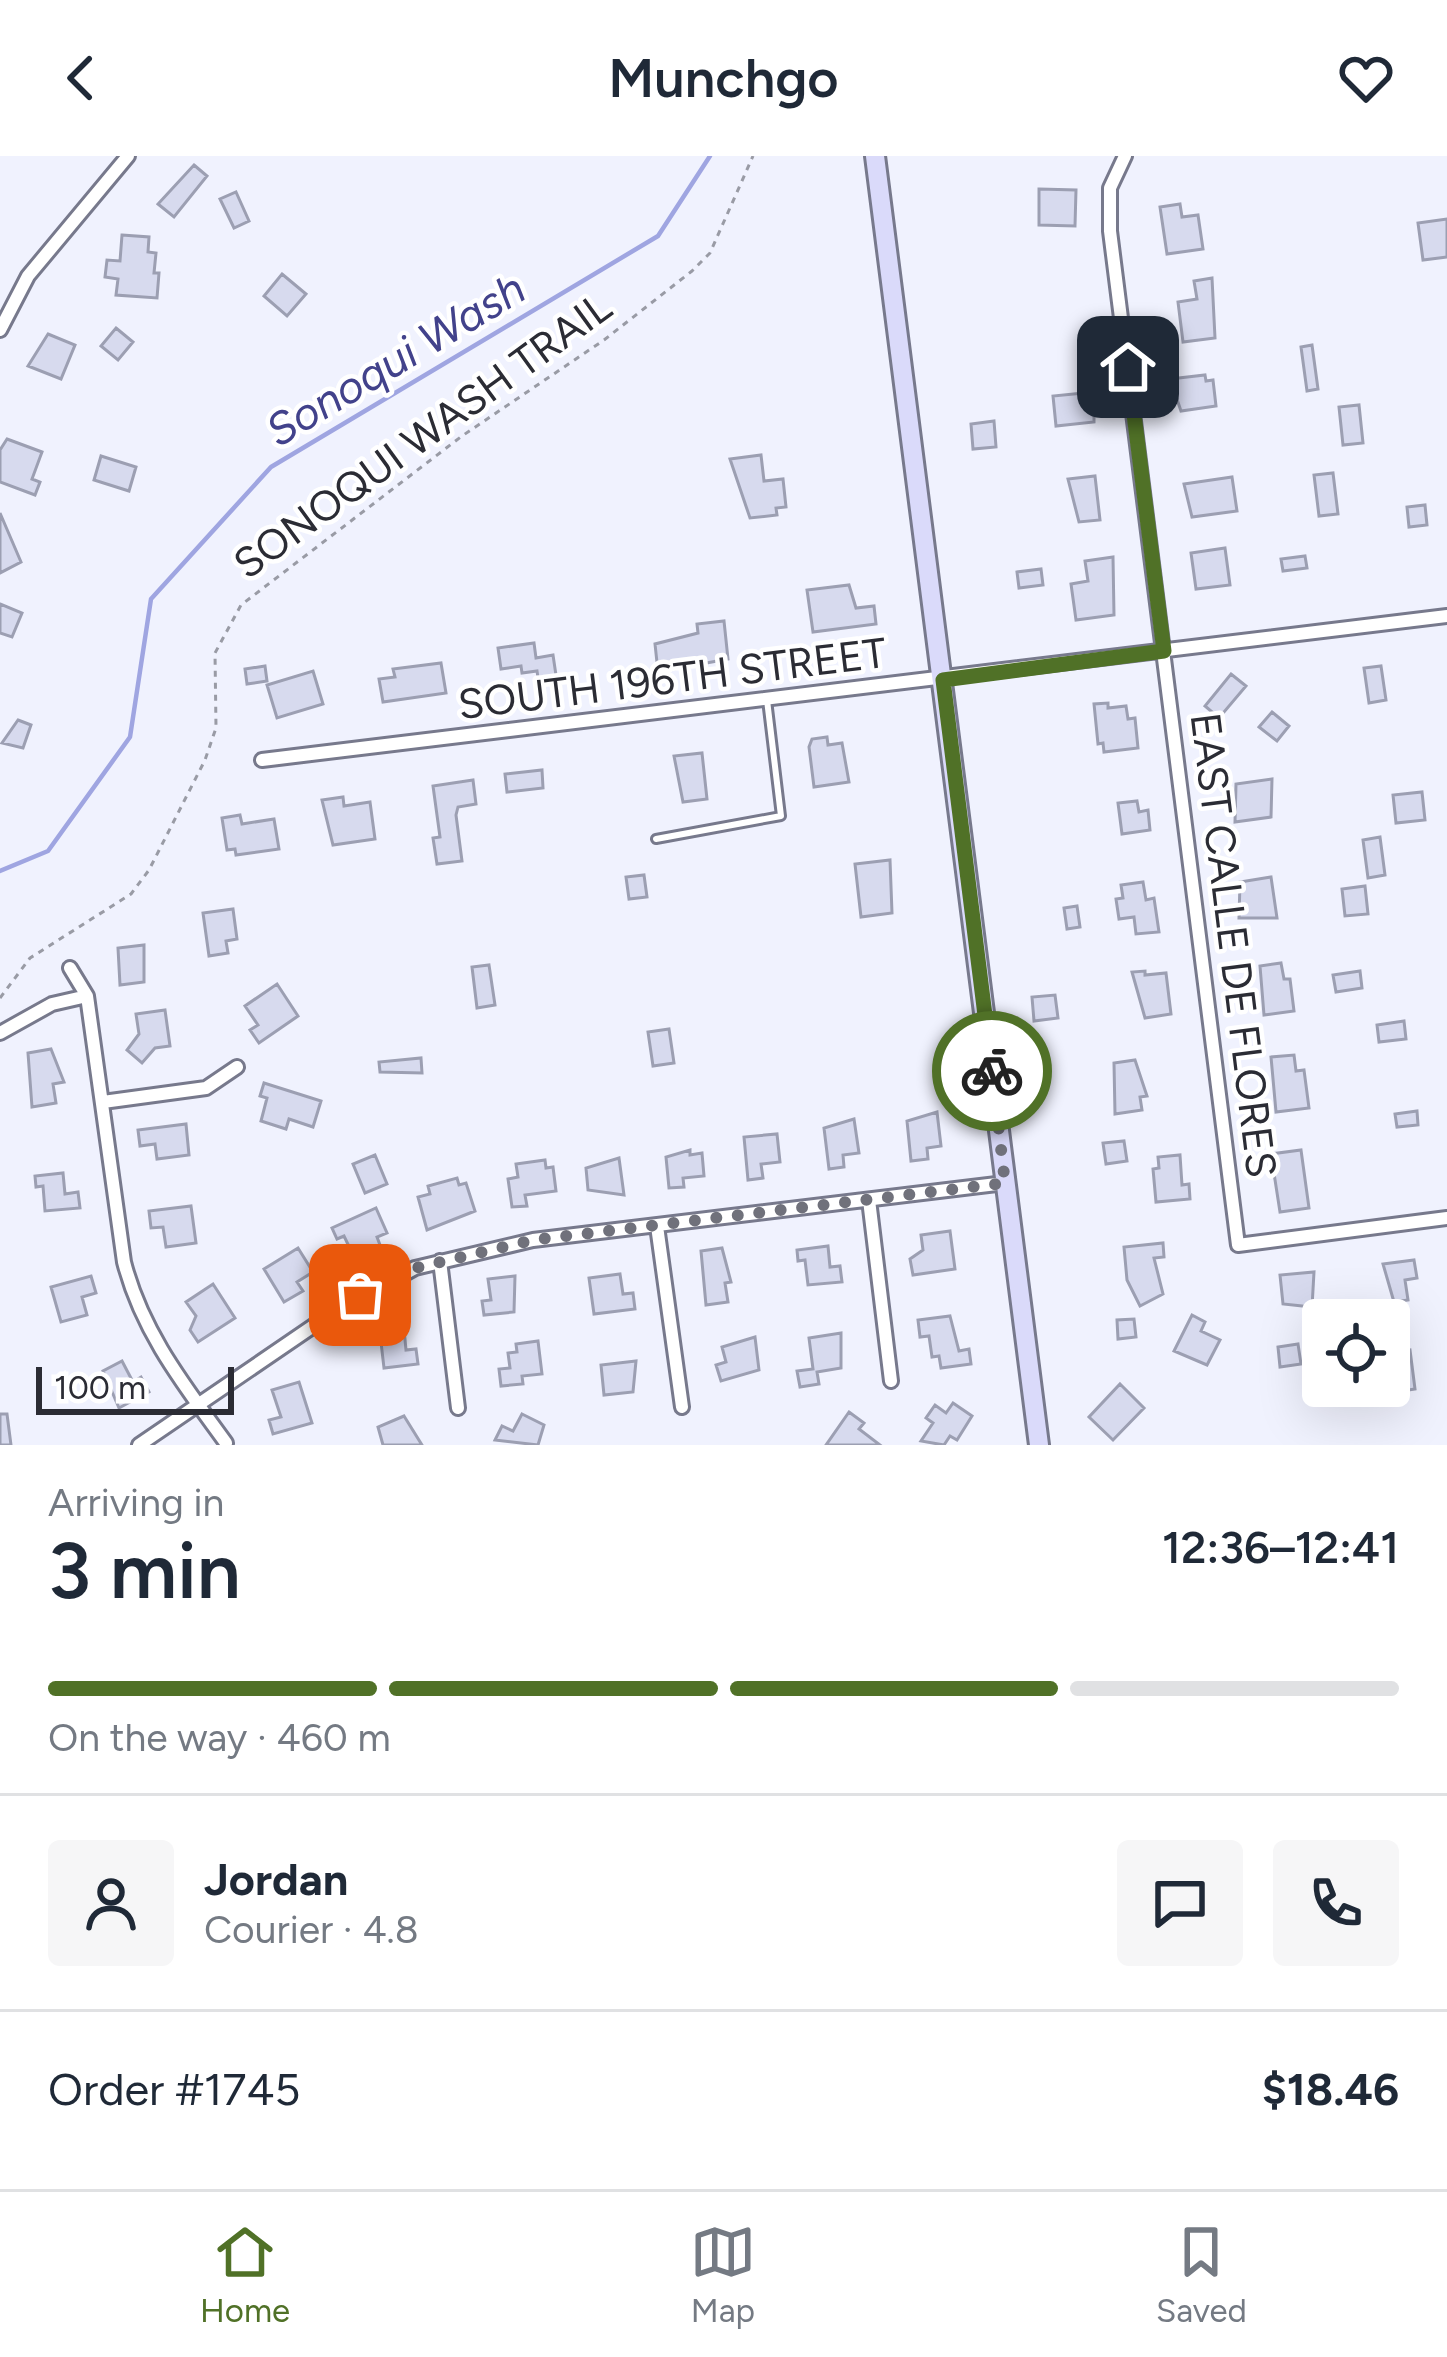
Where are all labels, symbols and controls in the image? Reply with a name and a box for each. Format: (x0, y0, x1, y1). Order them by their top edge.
icon: back (48, 45, 114, 111)
icon: heart (1333, 45, 1399, 111)
text: Munchgo (608, 46, 839, 111)
water label: Sonoqui Wash (256, 261, 534, 457)
street label: SONOQUI WASH TRAIL (224, 281, 621, 589)
pin (1077, 316, 1179, 418)
icon: home (1095, 334, 1161, 400)
street label: SOUTH 196TH STREET (455, 627, 889, 730)
street label: EAST CALLE DE FLORES (1180, 710, 1287, 1180)
courier (932, 1011, 1052, 1131)
icon: bike (959, 1038, 1025, 1104)
pin (309, 1244, 411, 1346)
icon: bag (327, 1262, 393, 1328)
map controls (1302, 1299, 1410, 1407)
button: locate (1302, 1299, 1410, 1407)
scale bar (36, 1361, 234, 1414)
text: 100 m (54, 1368, 146, 1407)
text: Arriving in (48, 1479, 224, 1526)
text: 12:36–12:41 (1162, 1520, 1399, 1574)
text: 3 min (48, 1524, 241, 1618)
text: On the way · 460 m (48, 1714, 391, 1761)
button: person (48, 1840, 174, 1966)
button: chat (1117, 1840, 1243, 1966)
button: phone (1273, 1840, 1399, 1966)
text: Jordan (204, 1852, 348, 1906)
text: Courier · 4.8 (204, 1906, 419, 1953)
text: Order #1745 (48, 2062, 300, 2116)
text: $18.46 (1262, 2062, 1399, 2116)
tab: Home (200, 2219, 290, 2330)
tab: Map (690, 2219, 756, 2330)
tab: Saved (1156, 2219, 1247, 2330)

